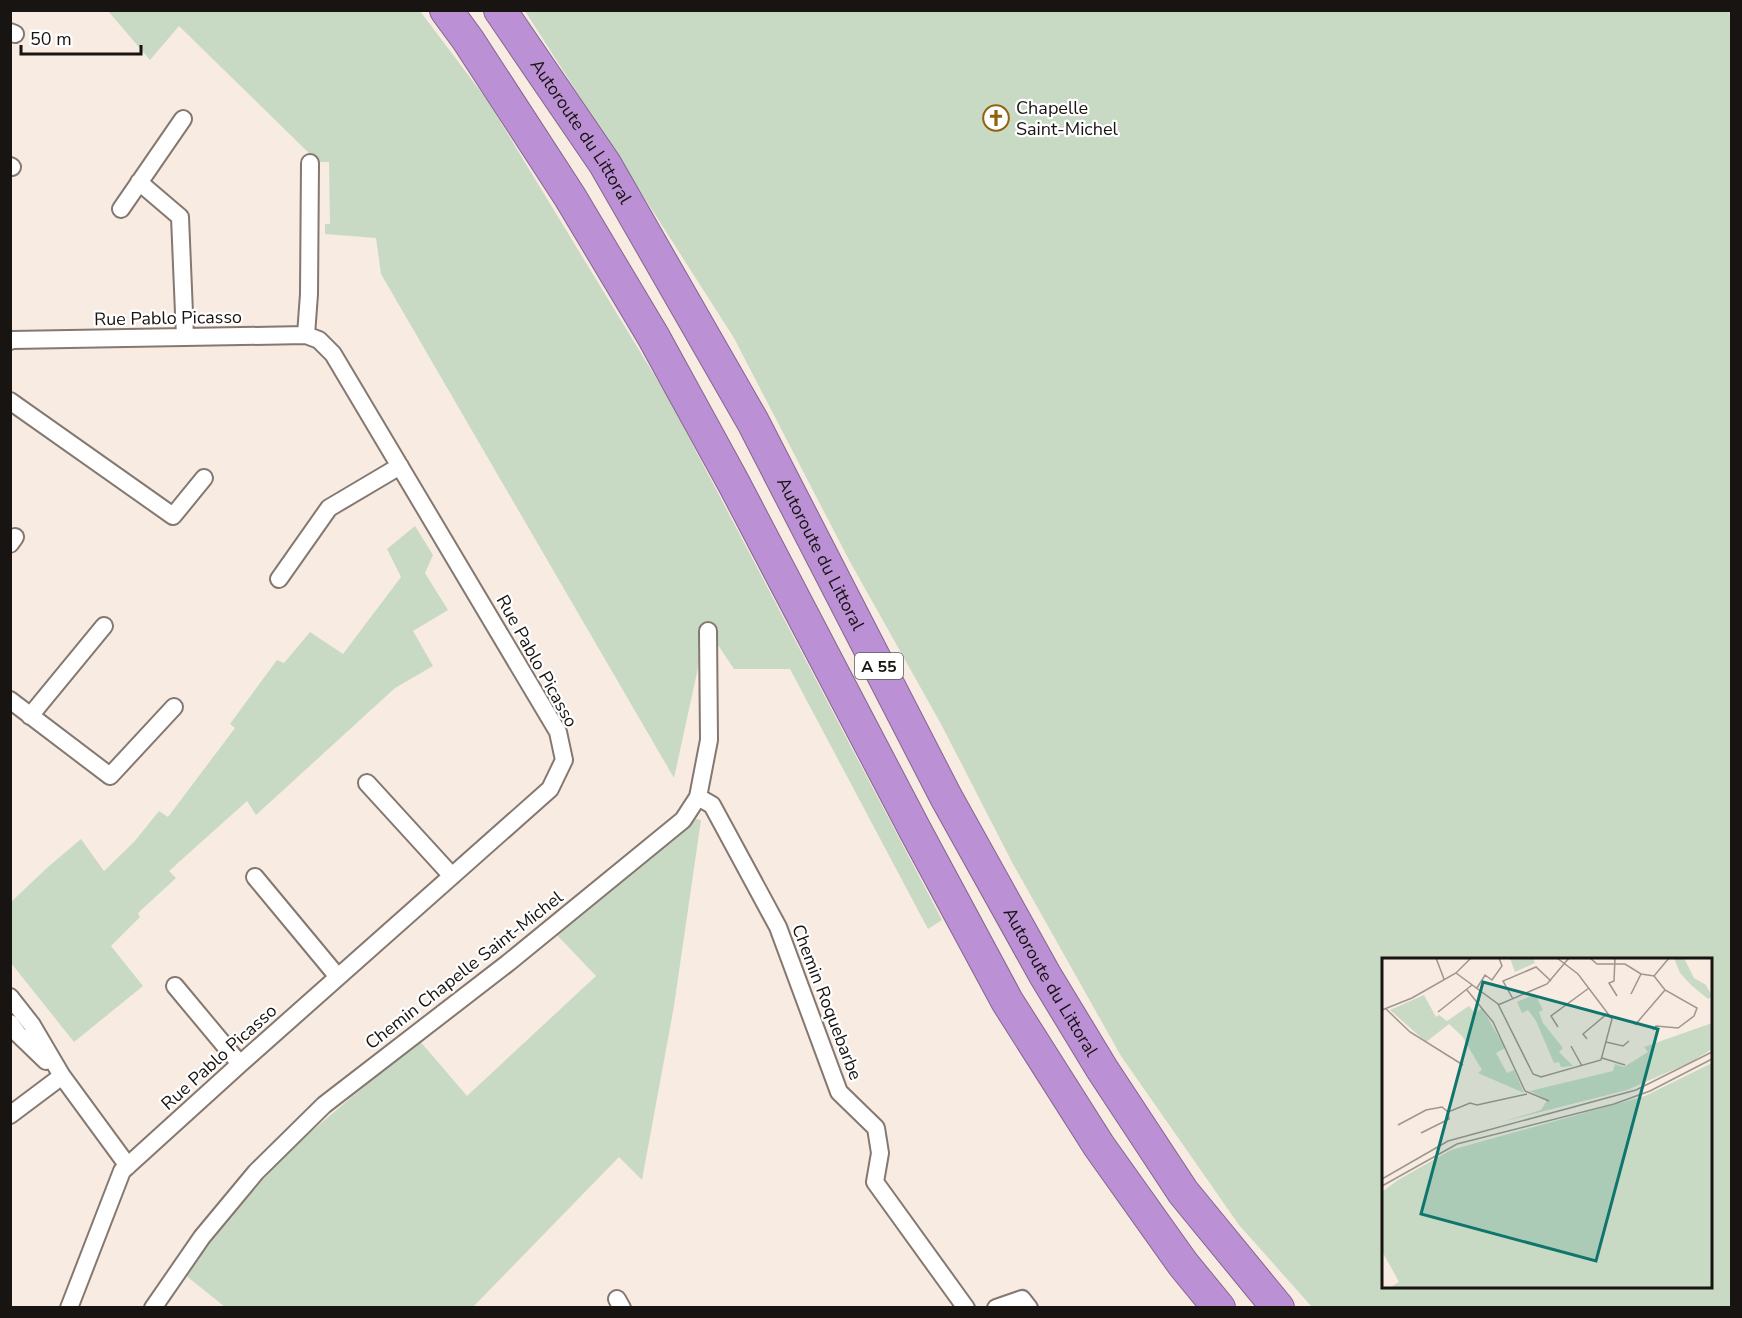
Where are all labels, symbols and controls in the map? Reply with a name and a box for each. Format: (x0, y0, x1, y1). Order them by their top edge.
scale bar (21, 18, 141, 56)
text: 50 m (30, 27, 72, 51)
street label: Autoroute du Littoral (525, 54, 638, 209)
place label: Chapelle Saint-Michel (1016, 96, 1118, 141)
church icon: Chapelle Saint-Michel (981, 103, 1011, 133)
street label: Rue Pablo Picasso (94, 305, 242, 331)
street label: Autoroute du Littoral (771, 473, 870, 635)
street label: Rue Pablo Picasso (491, 591, 583, 731)
road number: A 55 (855, 653, 903, 679)
street label: Chemin Chapelle Saint-Michel (360, 885, 568, 1055)
street label: Autoroute du Littoral (998, 903, 1104, 1062)
street label: Chemin Roquebarbe (786, 921, 868, 1083)
inset map (1382, 958, 1712, 1288)
street label: Rue Pablo Picasso (156, 999, 282, 1115)

